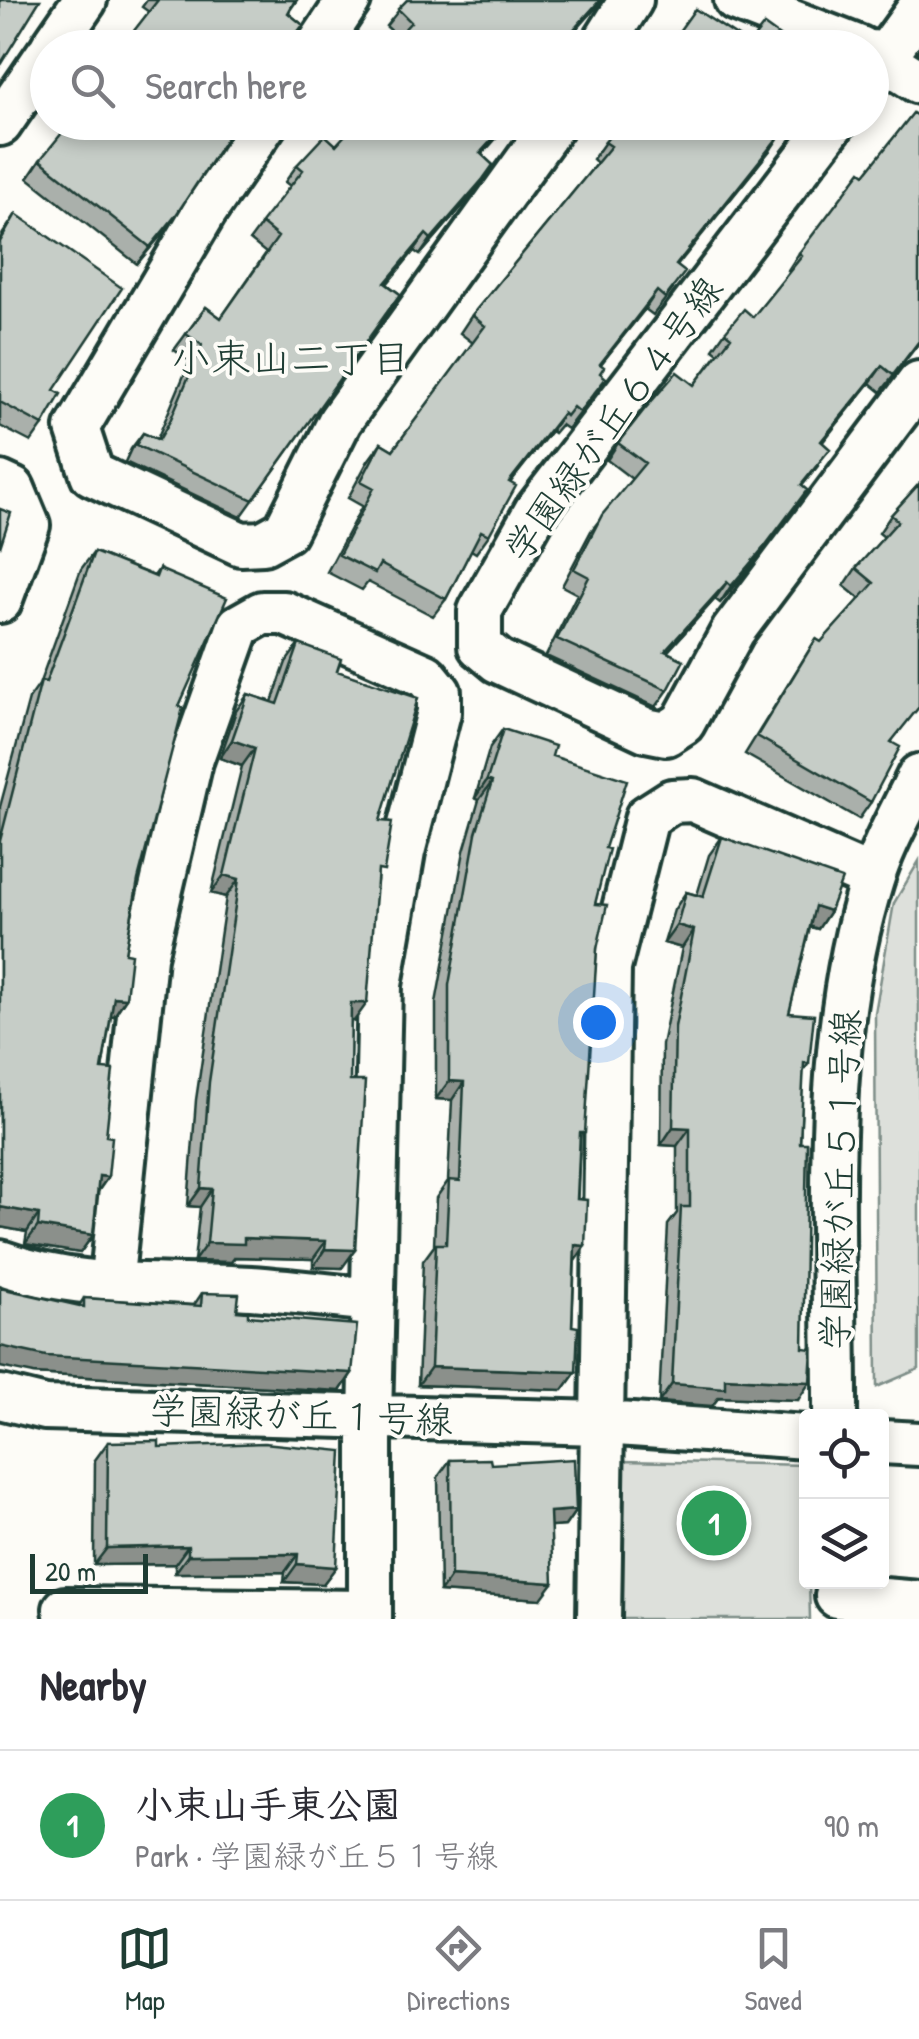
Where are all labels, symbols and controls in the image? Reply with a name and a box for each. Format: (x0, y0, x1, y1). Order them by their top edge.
search box (30, 30, 889, 140)
icon: search (65, 58, 120, 113)
text: Search here (145, 59, 307, 111)
street label: 学園緑が丘６４号線 (491, 265, 734, 572)
district label: 小束山二丁目 (171, 330, 411, 384)
your location (573, 997, 624, 1048)
street label: 学園緑が丘５１号線 (807, 1008, 871, 1352)
street label: 学園緑が丘１号線 (148, 1383, 454, 1445)
map controls (799, 1409, 889, 1589)
button: locate (799, 1409, 889, 1499)
pin: 1 (682, 1486, 746, 1560)
button: layers (799, 1499, 889, 1589)
scale bar (30, 1549, 148, 1594)
text: 20 m (45, 1552, 96, 1590)
text: Nearby (40, 1656, 147, 1713)
text: 小束山手東公園 (135, 1778, 401, 1830)
text: 1 (67, 1804, 78, 1847)
text: 90 m (824, 1804, 879, 1847)
text: Park · 学園緑が丘５１号線 (135, 1834, 498, 1877)
tab: Map (117, 1921, 172, 2019)
tab: Directions (407, 1921, 510, 2019)
tab: Saved (745, 1921, 802, 2019)

